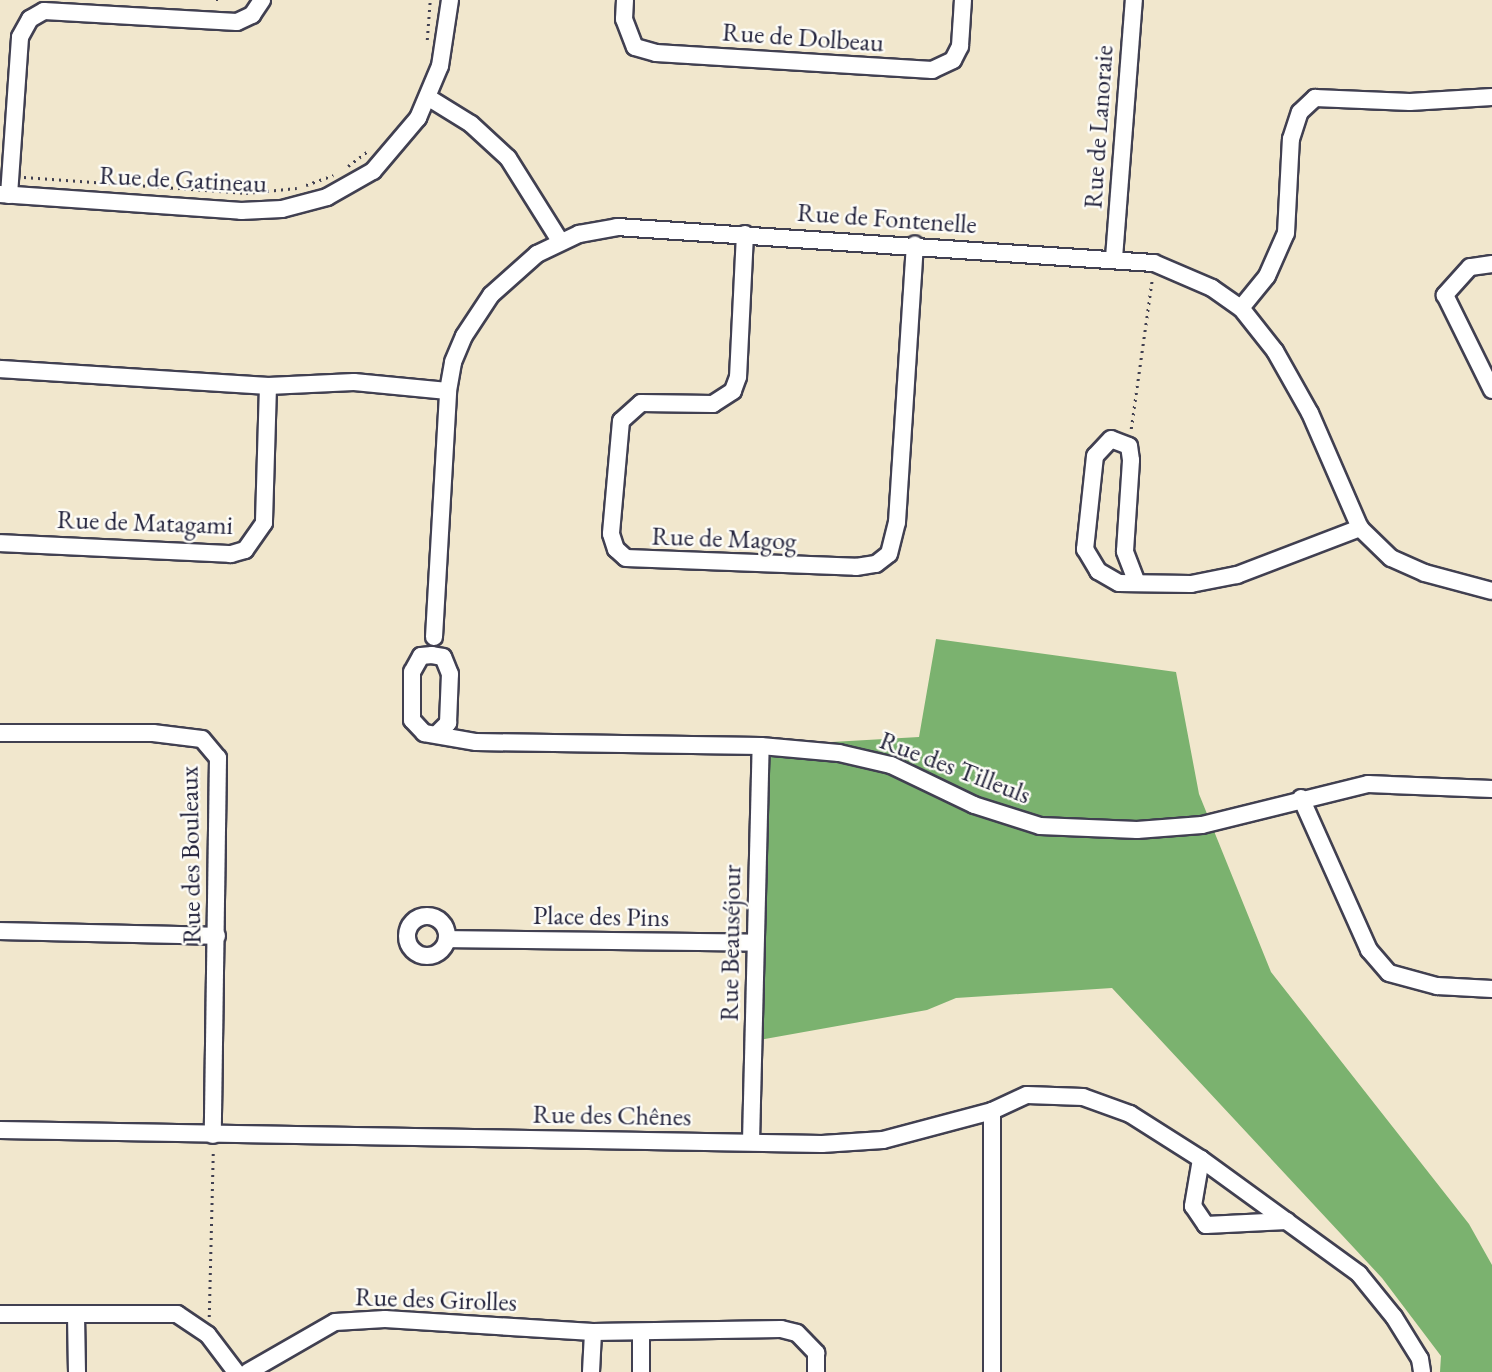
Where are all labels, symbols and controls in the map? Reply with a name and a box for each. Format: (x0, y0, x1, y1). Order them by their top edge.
street label: Rue de Dolbeau (721, 17, 885, 59)
street label: Rue de Lanoraie (1078, 44, 1120, 210)
street label: Rue de Gatineau (98, 160, 268, 200)
street label: Rue de Fontenelle (796, 197, 978, 241)
street label: Rue de Matagami (56, 504, 234, 542)
street label: Rue de Magog (651, 521, 797, 557)
street label: Rue des Tilleuls (875, 725, 1035, 811)
street label: Rue des Bouleaux (174, 766, 208, 944)
street label: Rue Beauséjour (714, 864, 748, 1022)
street label: Place des Pins (533, 900, 669, 934)
street label: Rue des Chênes (532, 1099, 692, 1133)
street label: Rue des Girolles (355, 1282, 517, 1318)

